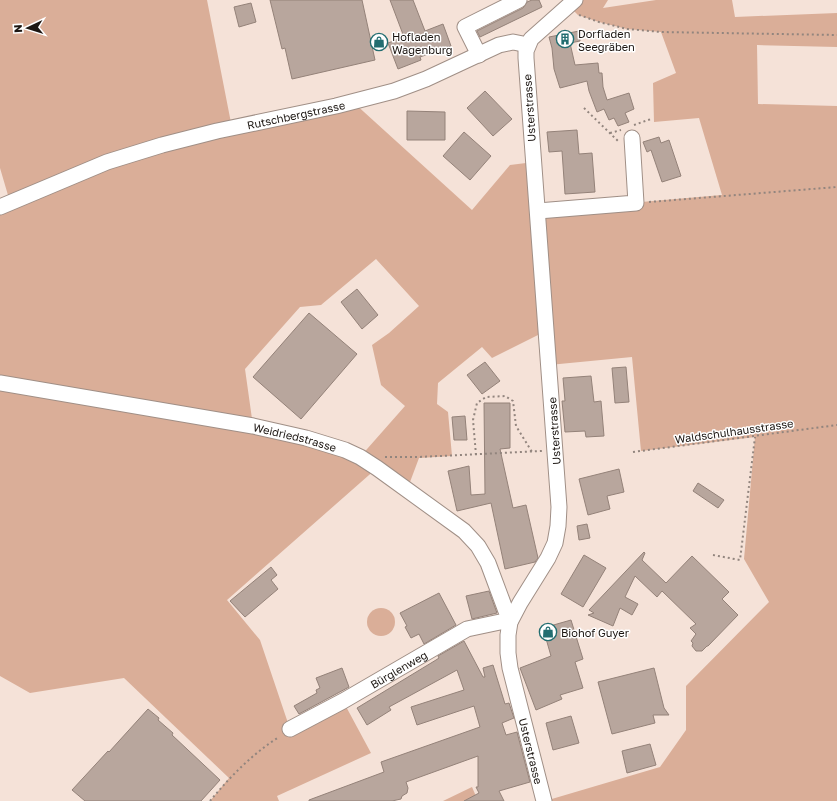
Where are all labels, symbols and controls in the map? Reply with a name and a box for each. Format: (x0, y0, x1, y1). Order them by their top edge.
north arrow (8, 8, 48, 48)
text: N (11, 24, 24, 33)
place label: Dorfladen Seegräben (578, 27, 635, 53)
building icon: Dorfladen Seegräben (555, 29, 575, 49)
place label: Hofladen Wagenburg (392, 30, 453, 56)
shop icon: Hofladen Wagenburg (369, 32, 389, 52)
street label: Usterstrasse (520, 74, 538, 142)
street label: Rutschbergstrasse (246, 97, 346, 131)
street label: Usterstrasse (545, 397, 563, 465)
street label: Waldschulhausstrasse (674, 416, 794, 446)
street label: Weidriedstrasse (252, 420, 338, 454)
shop icon: Biohof Guyer (538, 622, 558, 642)
place label: Biohof Guyer (561, 626, 630, 639)
street label: Bürglenweg (368, 647, 429, 690)
street label: Usterstrasse (517, 717, 545, 785)

